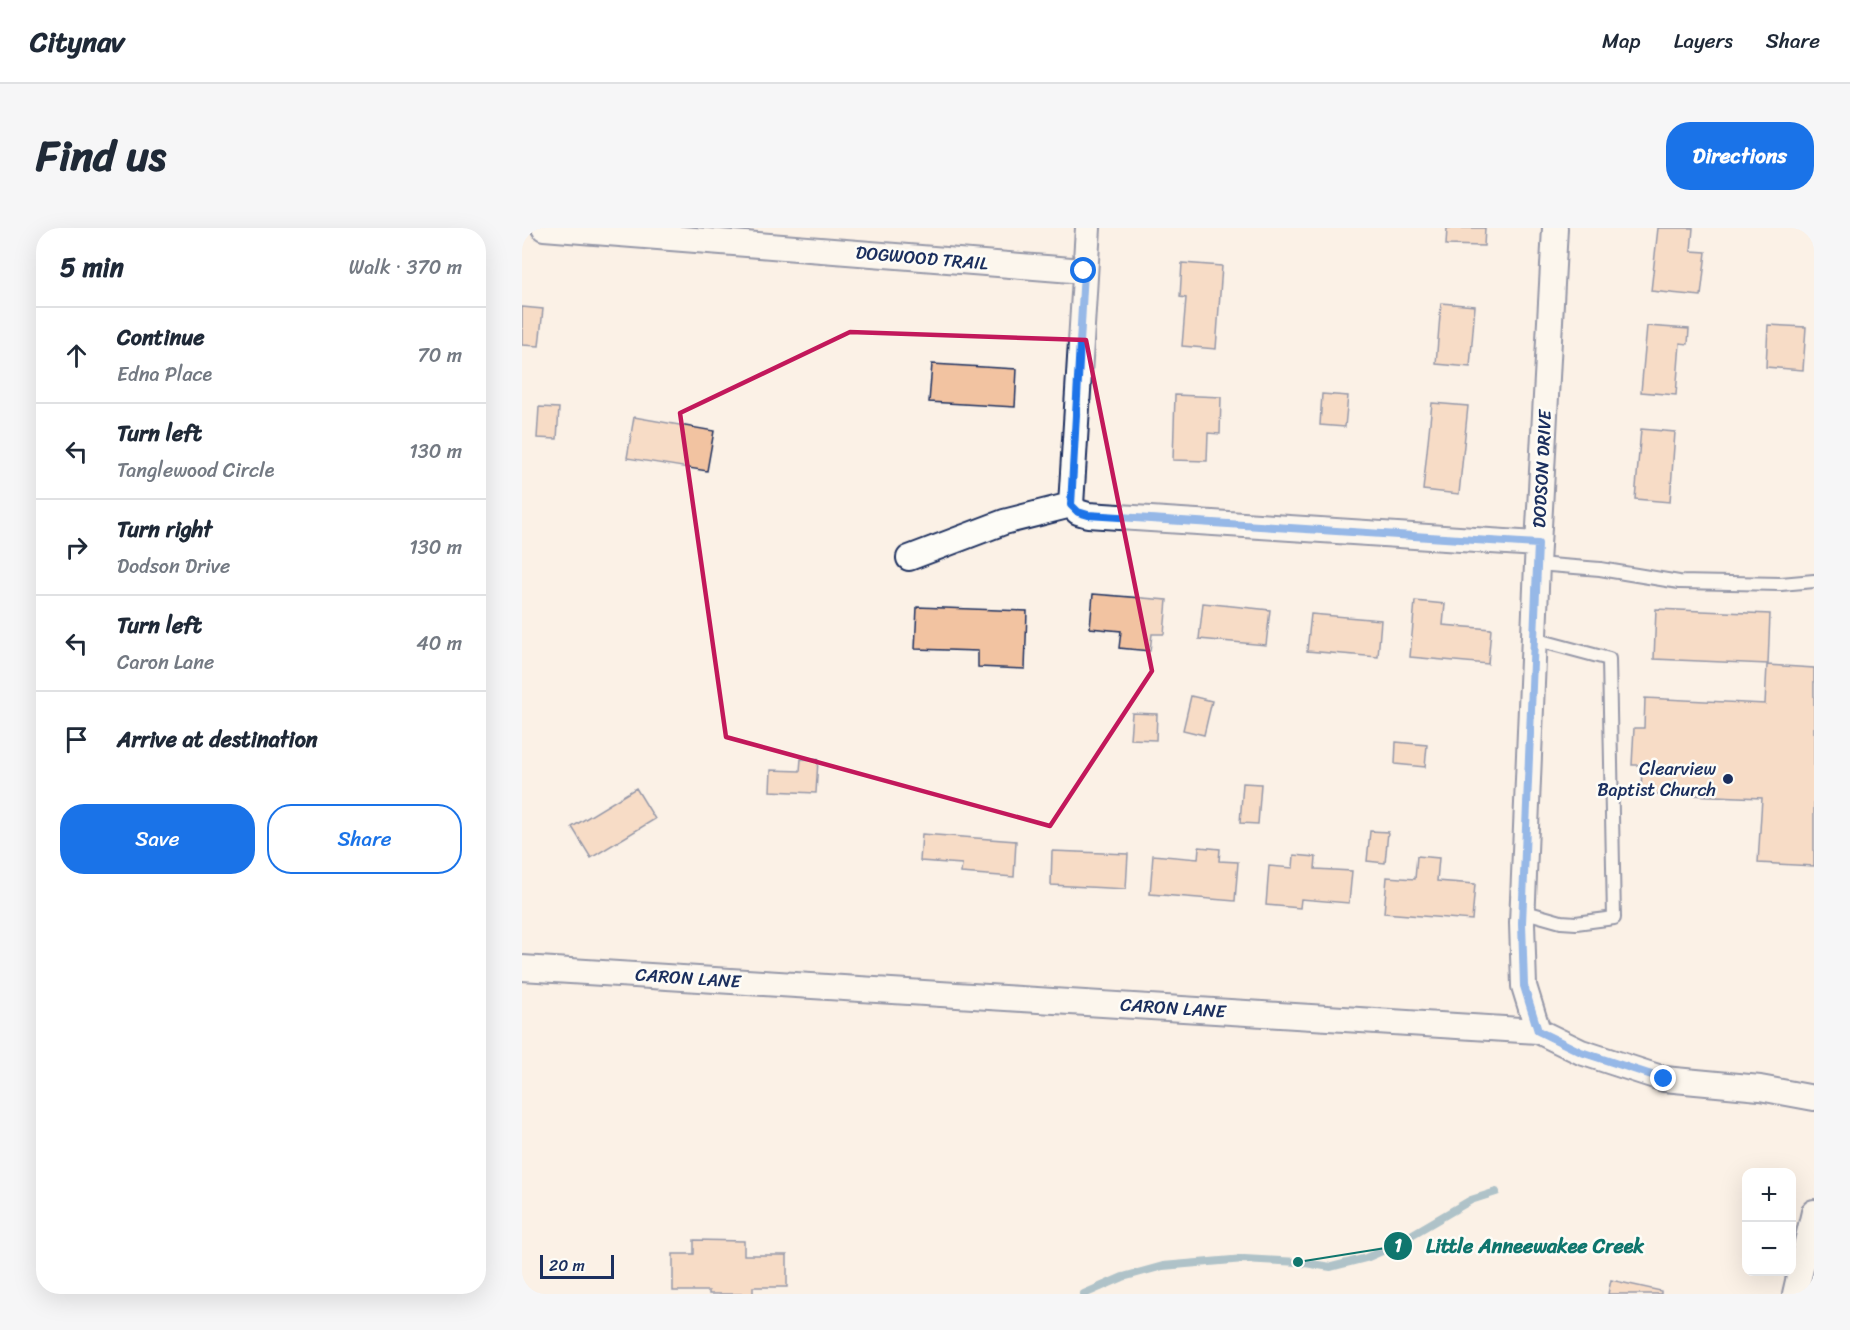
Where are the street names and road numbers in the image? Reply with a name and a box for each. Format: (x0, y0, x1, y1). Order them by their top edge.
street label: DOGWOOD TRAIL (854, 236, 990, 280)
street label: DODSON DRIVE (1523, 408, 1561, 529)
street label: CARON LANE (634, 958, 743, 998)
street label: CARON LANE (1119, 988, 1228, 1028)

